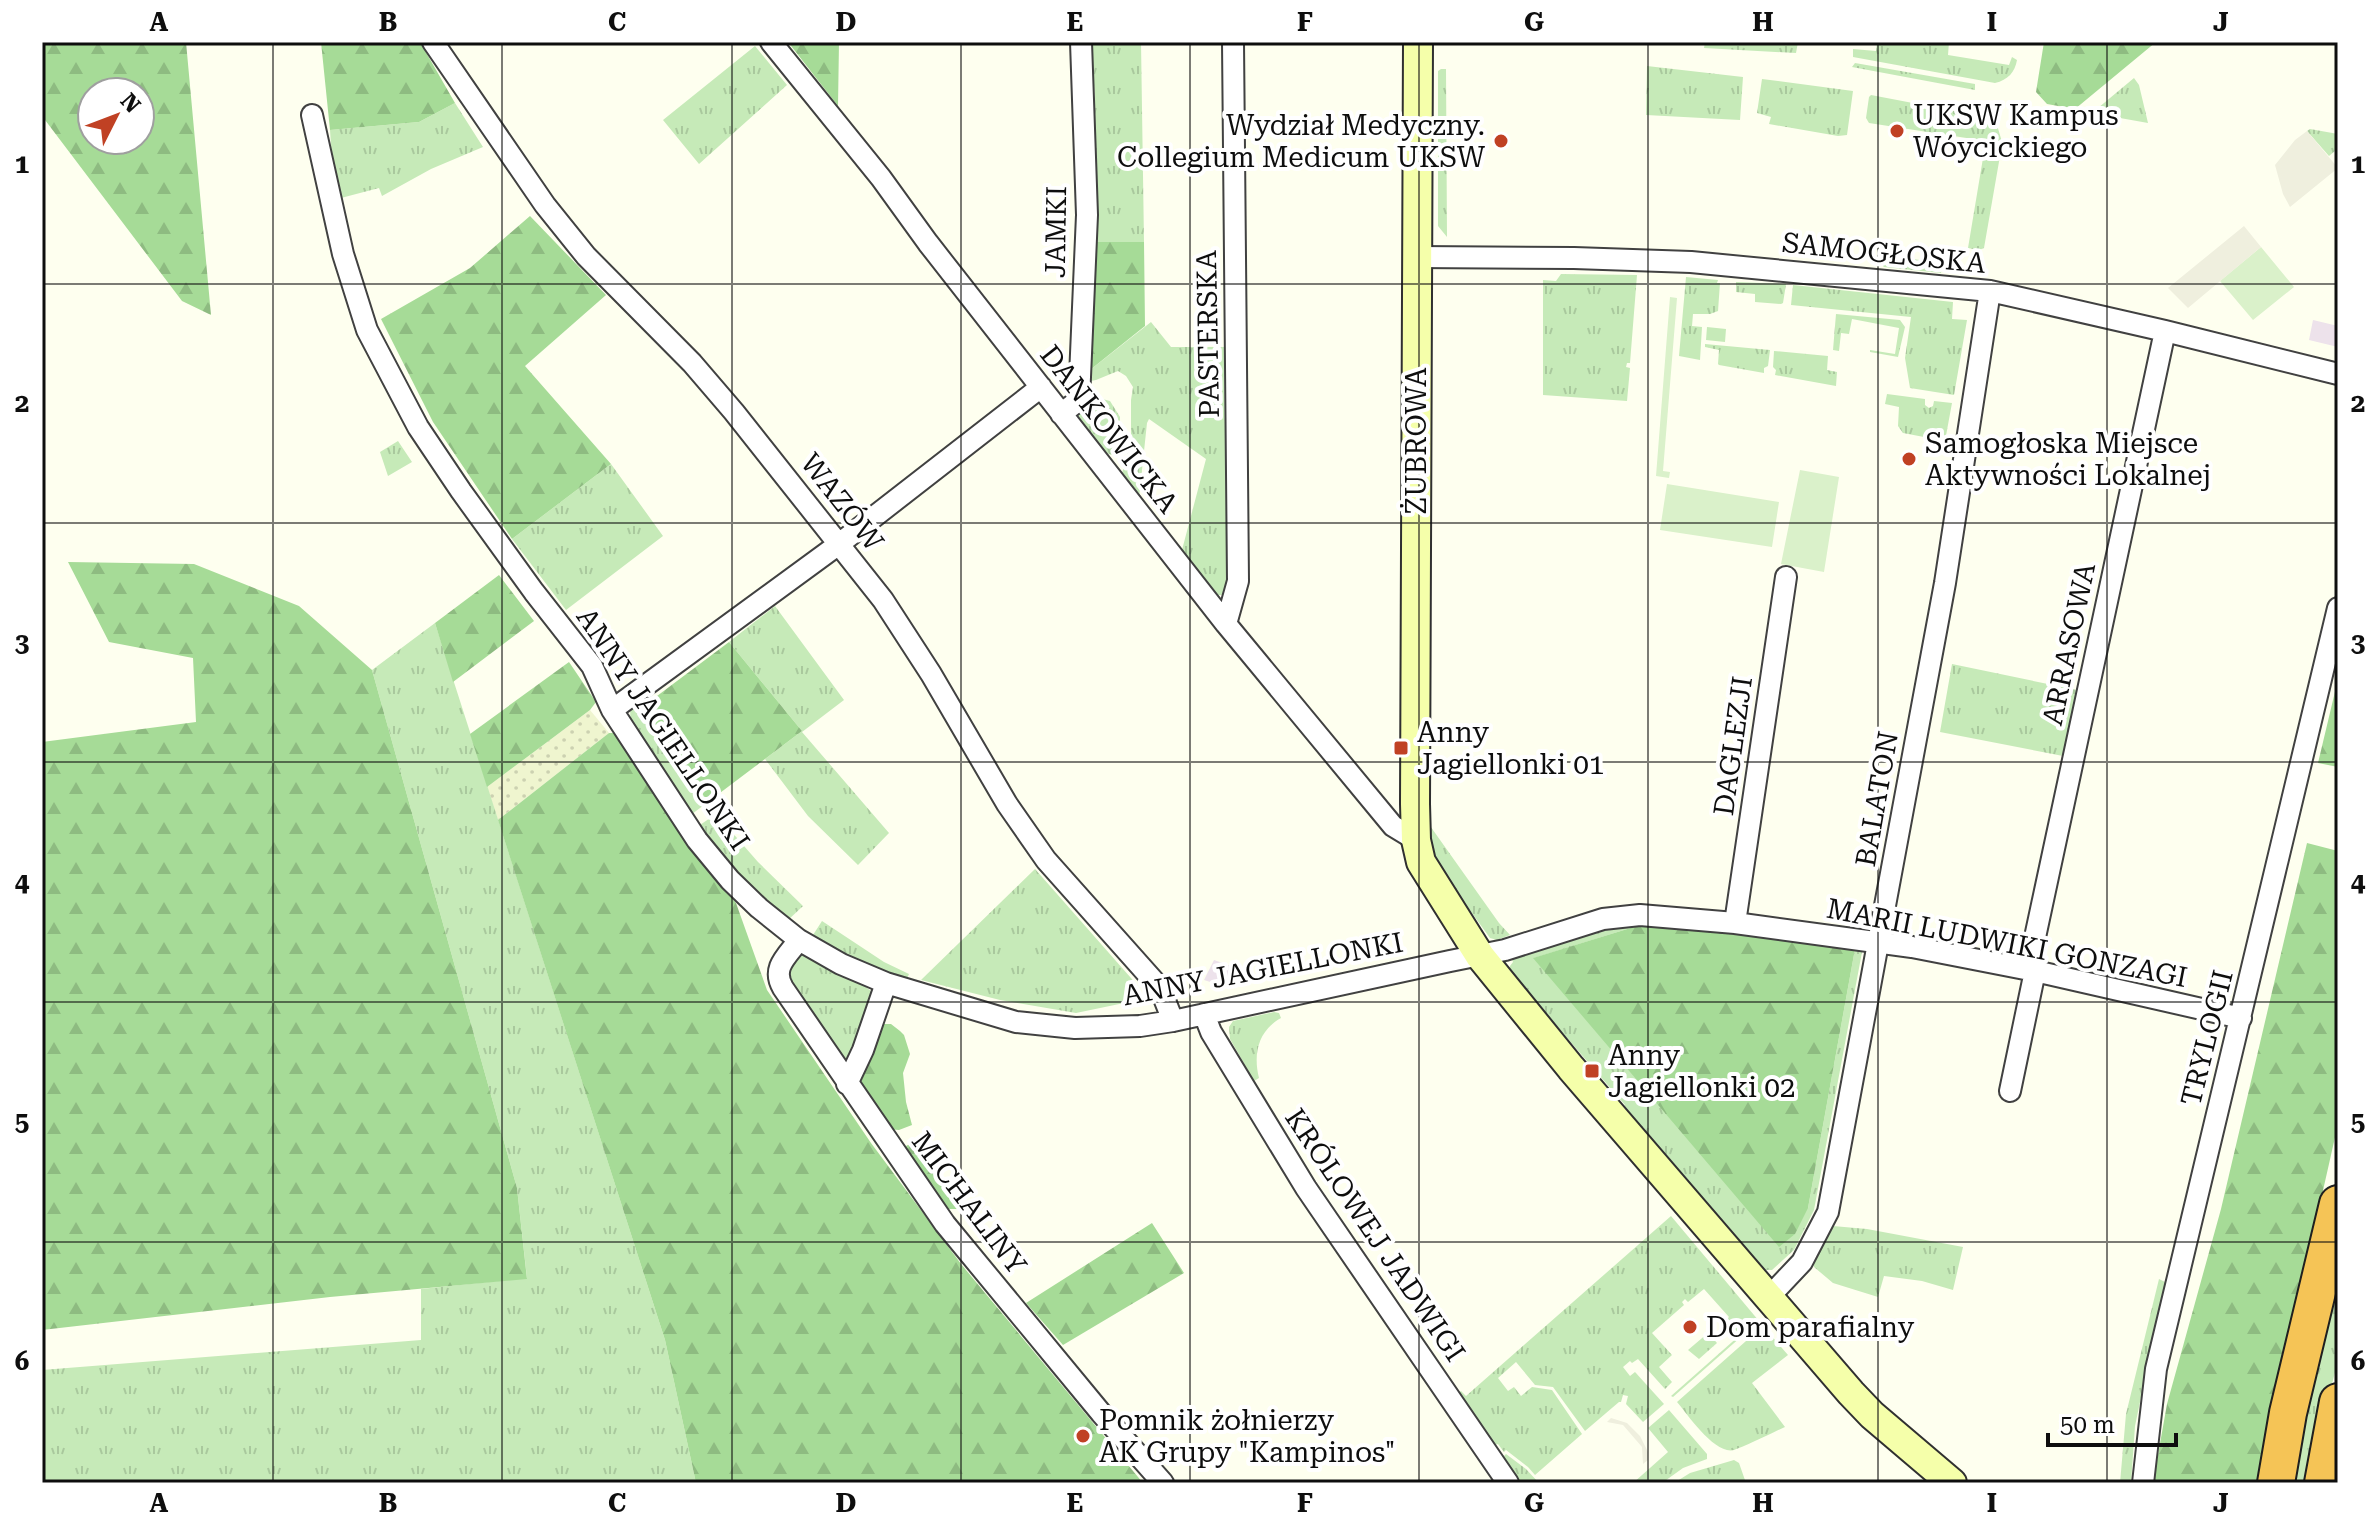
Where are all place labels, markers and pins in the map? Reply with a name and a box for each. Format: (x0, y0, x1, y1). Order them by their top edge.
place label: UKSW Kampus Wóycickiego (1913, 99, 2119, 164)
place label: Wydział Medyczny. Collegium Medicum UKSW (1117, 109, 1486, 174)
marker: UKSW Kampus Wóycickiego (1888, 122, 1906, 140)
marker: Wydział Medyczny. Collegium Medicum UKSW (1492, 132, 1510, 150)
place label: Samogłoska Miejsce Aktywności Lokalnej (1925, 427, 2211, 492)
marker: Samogłoska Miejsce Aktywności Lokalnej (1900, 450, 1918, 468)
place label: Anny Jagiellonki 01 (1417, 716, 1605, 781)
marker: Anny Jagiellonki 01 (1392, 739, 1410, 757)
place label: Anny Jagiellonki 02 (1608, 1039, 1796, 1104)
marker: Anny Jagiellonki 02 (1583, 1062, 1601, 1080)
place label: Dom parafialny (1706, 1311, 1915, 1344)
marker: Dom parafialny (1681, 1318, 1699, 1336)
place label: Pomnik żołnierzy AK Grupy "Kampinos" (1099, 1404, 1395, 1469)
marker: Pomnik żołnierzy AK Grupy "Kampinos" (1074, 1427, 1092, 1445)

